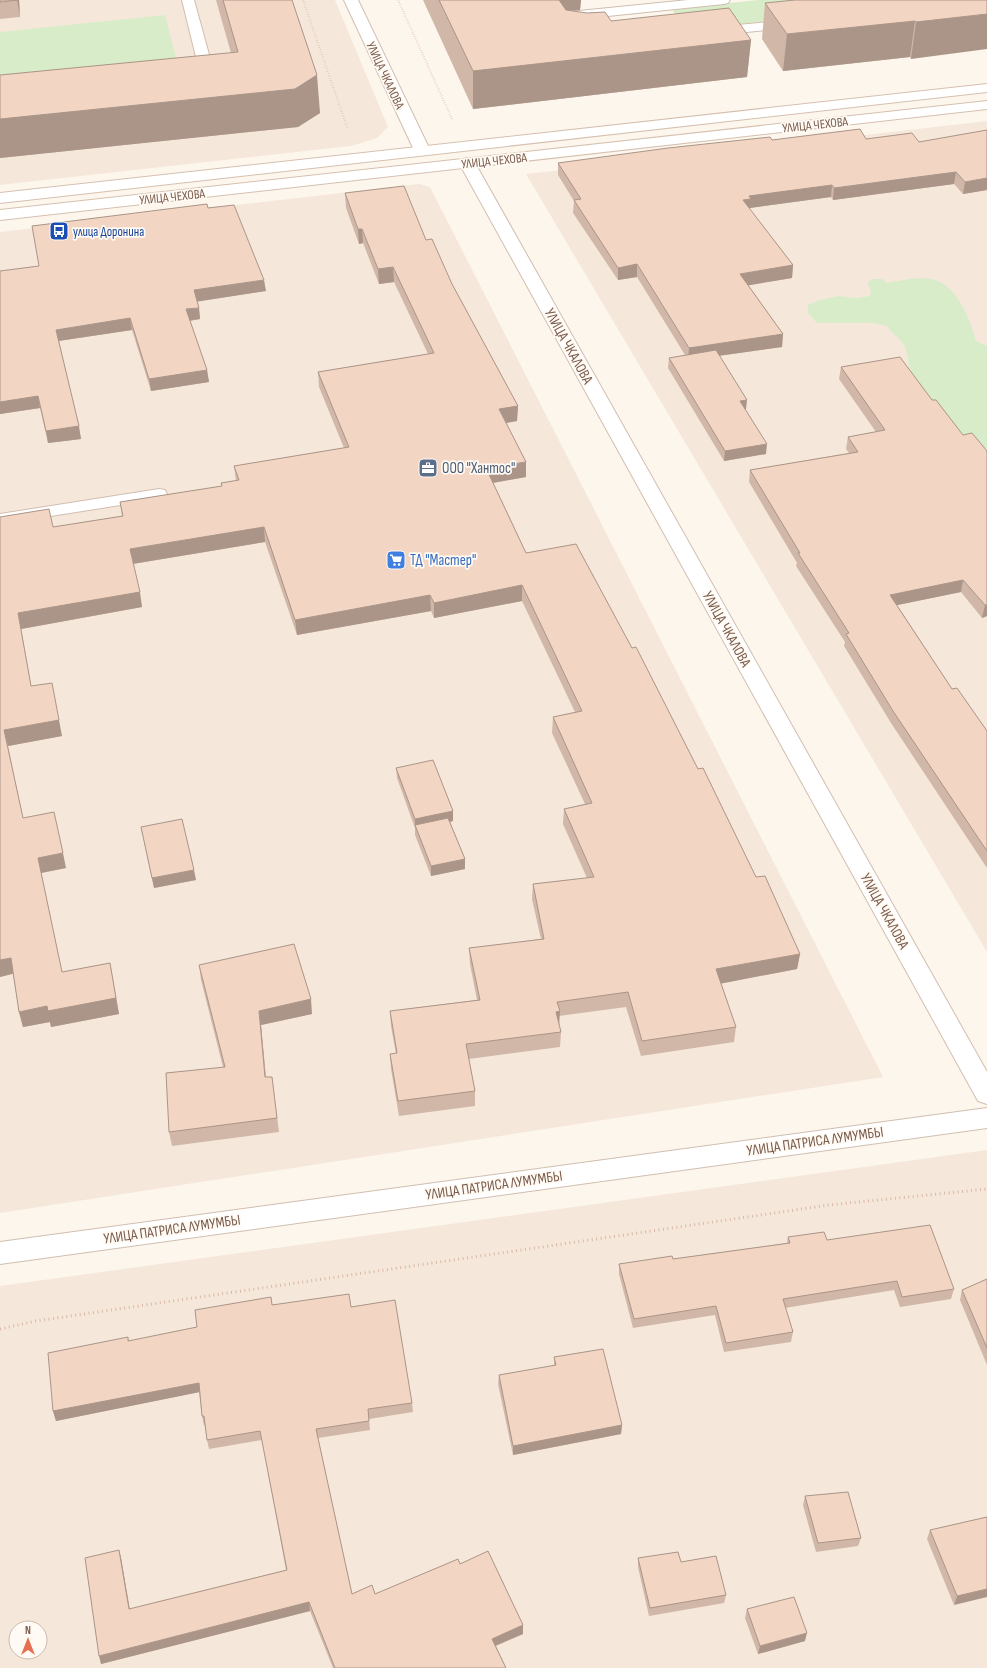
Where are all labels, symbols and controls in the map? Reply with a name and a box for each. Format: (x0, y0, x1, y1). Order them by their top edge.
street label: УЛИЦА ЧКАЛОВА (363, 39, 408, 112)
street label: УЛИЦА ЧЕХОВА (781, 114, 849, 136)
street label: УЛИЦА ЧЕХОВА (460, 150, 528, 172)
street label: УЛИЦА ЧЕХОВА (138, 186, 206, 208)
bus stop icon: улица Доронина (48, 220, 70, 242)
place label: улица Доронина (73, 224, 144, 240)
street label: УЛИЦА ЧКАЛОВА (540, 305, 597, 388)
office icon: ООО "Хантос" (417, 457, 439, 479)
place label: ООО "Хантос" (442, 459, 515, 478)
supermarket icon: ТД "Мастер" (385, 549, 407, 571)
place label: ТД "Мастер" (410, 551, 476, 570)
street label: УЛИЦА ЧКАЛОВА (698, 588, 755, 671)
street label: УЛИЦА ЧКАЛОВА (856, 870, 913, 953)
street label: УЛИЦА ПАТРИСА ЛУМУМБЫ (745, 1122, 885, 1161)
street label: УЛИЦА ПАТРИСА ЛУМУМБЫ (424, 1166, 564, 1205)
street label: УЛИЦА ПАТРИСА ЛУМУМБЫ (102, 1210, 242, 1249)
north arrow (8, 1620, 48, 1660)
text: N (25, 1624, 31, 1637)

